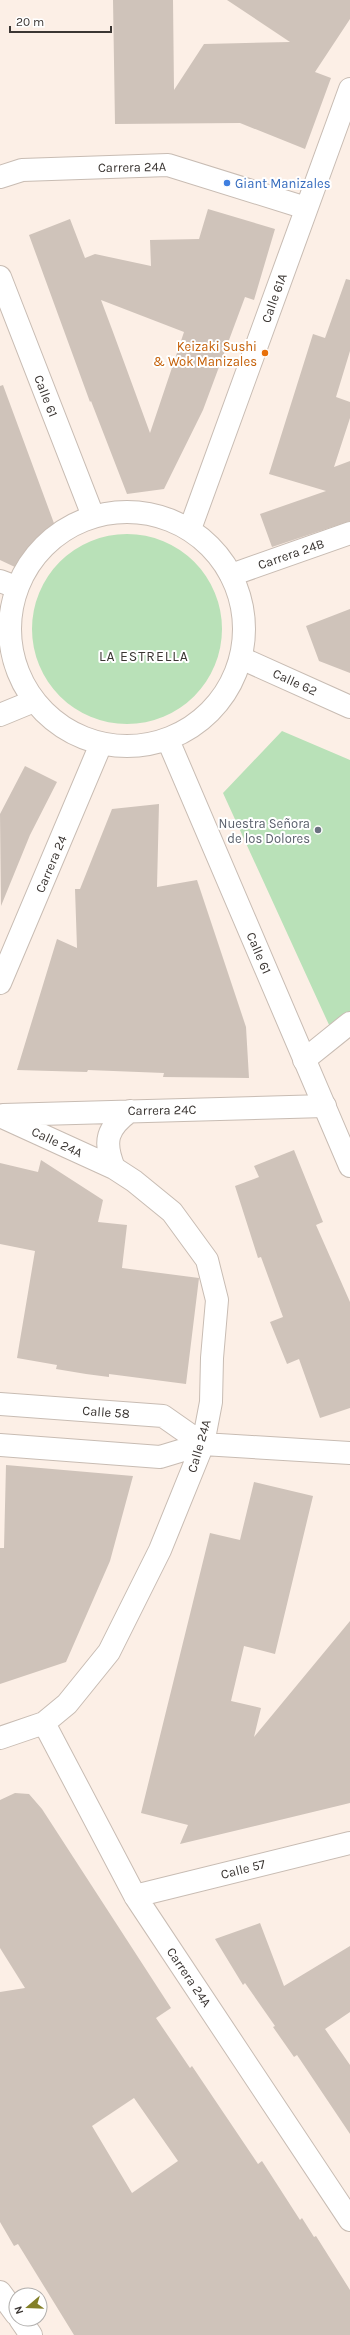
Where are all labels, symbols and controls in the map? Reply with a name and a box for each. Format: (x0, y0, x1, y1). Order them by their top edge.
scale bar (10, 8, 111, 34)
text: 20 m (16, 15, 44, 29)
street label: Carrera 24A (98, 159, 167, 175)
place label: Giant Manizales (235, 176, 331, 191)
marker: Giant Manizales (222, 178, 232, 188)
street label: Calle 61A (258, 271, 290, 325)
place label: Keizaki Sushi & Wok Manizales (153, 339, 257, 369)
marker: Keizaki Sushi & Wok Manizales (260, 348, 270, 358)
street label: Calle 61 (31, 373, 61, 419)
street label: Carrera 24B (256, 536, 326, 572)
district label: LA ESTRELLA (99, 648, 189, 665)
street label: Calle 62 (270, 666, 320, 698)
place label: Nuestra Señora de los Dolores (219, 816, 310, 846)
marker: Nuestra Señora de los Dolores (313, 825, 323, 835)
street label: Carrera 24 (32, 833, 70, 895)
street label: Calle 61 (244, 930, 274, 976)
street label: Carrera 24C (127, 1102, 197, 1118)
street label: Calle 24A (29, 1124, 85, 1161)
street label: Calle 58 (82, 1403, 130, 1421)
street label: Calle 24A (184, 1417, 214, 1474)
street label: Calle 57 (219, 1856, 267, 1882)
street label: Carrera 24A (164, 1944, 215, 2010)
north arrow (8, 2287, 48, 2327)
text: N (12, 2304, 26, 2316)

